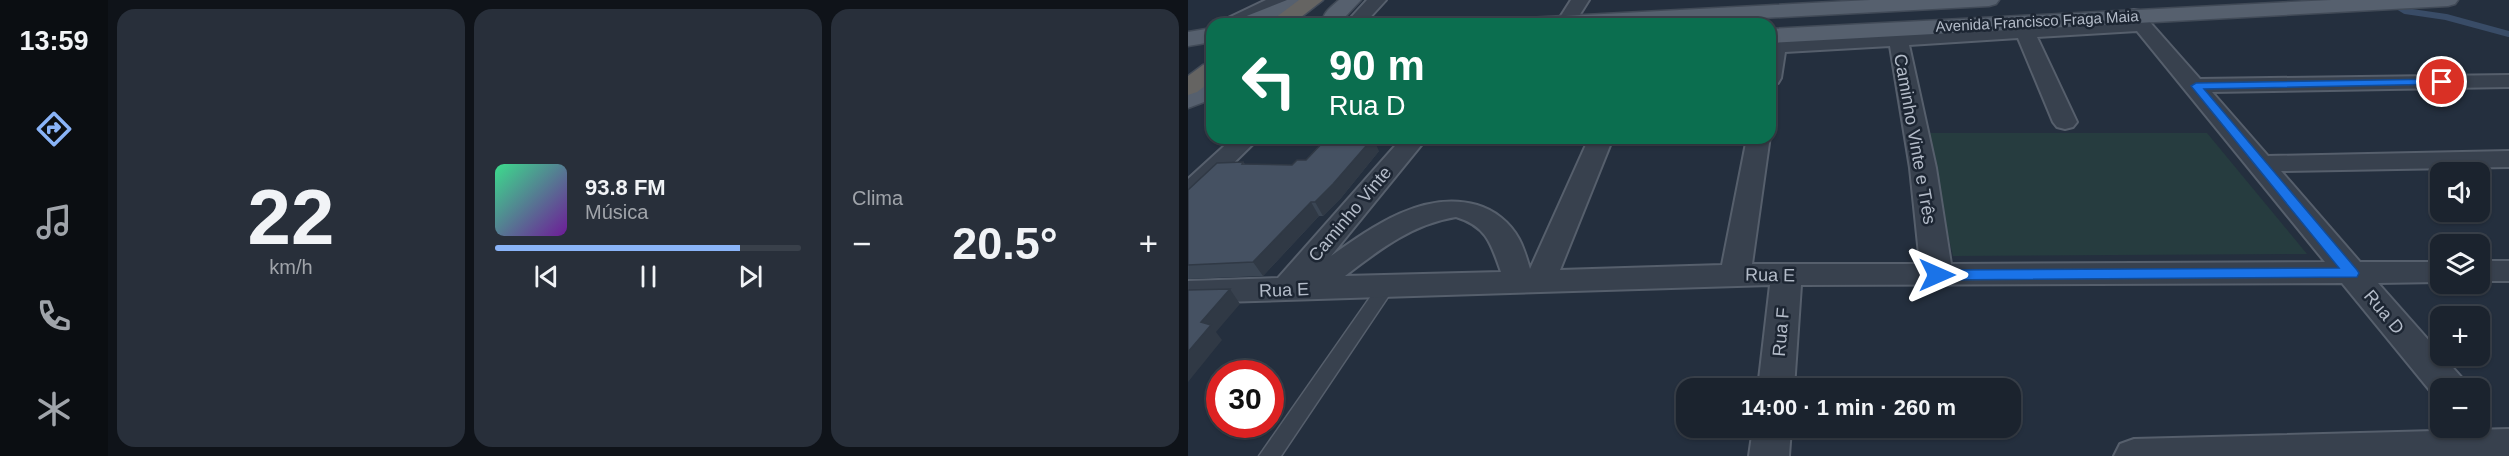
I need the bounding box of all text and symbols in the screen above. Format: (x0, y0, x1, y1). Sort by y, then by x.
street label: Avenida Francisco Fraga Maia (1935, 7, 2140, 35)
text: 13:59 (19, 26, 89, 56)
icon: left (1230, 42, 1308, 120)
text: 90 m (1329, 42, 1425, 89)
street label: Caminho Vinte e Três (1890, 52, 1940, 226)
pin (2416, 56, 2467, 107)
icon: arrive (2425, 65, 2458, 98)
text: Rua D (1329, 91, 1406, 121)
icon: directions (33, 108, 75, 150)
street label: Caminho Vinte (1304, 162, 1396, 266)
map controls (2430, 162, 2490, 438)
button: sound (2430, 162, 2490, 222)
text: 22 (248, 173, 334, 261)
text: 93.8 FM (585, 175, 666, 200)
text: Clima (852, 187, 903, 209)
icon: music (33, 201, 75, 243)
text: Música (585, 201, 648, 223)
text: 20.5° (952, 218, 1058, 269)
text: − (852, 225, 871, 262)
text: + (1139, 225, 1158, 262)
button: layers (2430, 234, 2490, 294)
position arrow (1905, 243, 1969, 307)
text: km/h (269, 256, 313, 278)
icon: previous (530, 260, 563, 293)
icon: pause (632, 260, 665, 293)
icon: next (734, 260, 767, 293)
street label: Rua E (1745, 265, 1795, 285)
street label: Rua E (1259, 279, 1309, 301)
street label: Rua D (2360, 286, 2408, 338)
icon: phone (33, 295, 75, 337)
button: + (2430, 306, 2490, 366)
street label: Rua F (1769, 307, 1793, 357)
speed limit sign: 30 (1206, 360, 1284, 438)
button: − (2430, 378, 2490, 438)
icon: climate (33, 388, 75, 430)
text: 14:00 · 1 min · 260 m (1741, 395, 1956, 420)

